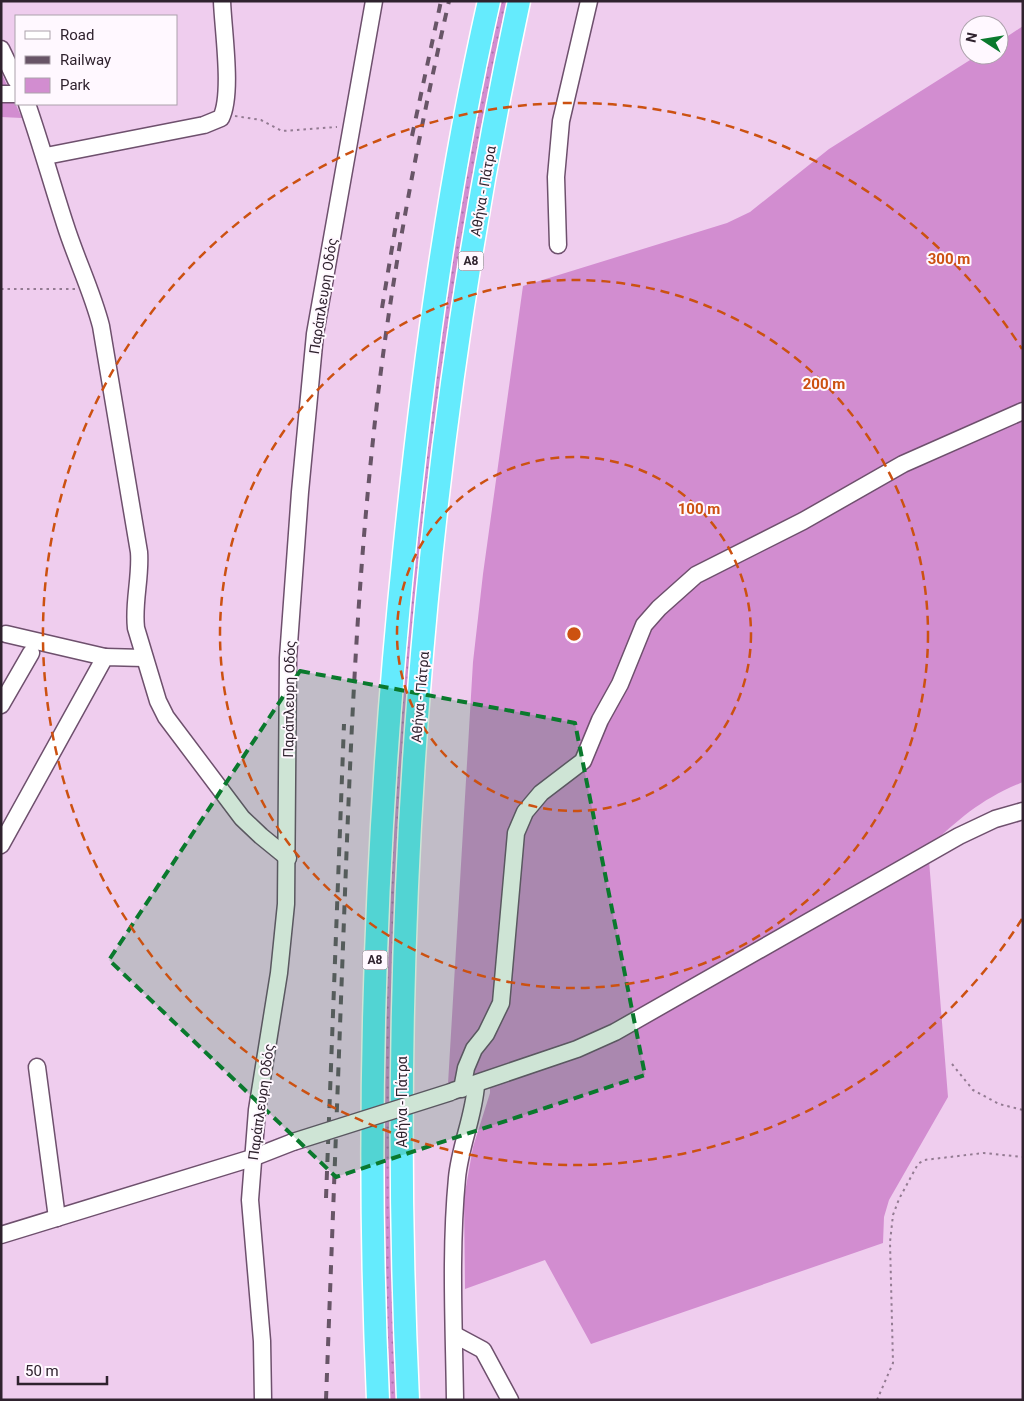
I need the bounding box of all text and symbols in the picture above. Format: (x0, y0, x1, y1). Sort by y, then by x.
legend (15, 15, 178, 105)
north arrow (959, 15, 1009, 65)
text: Road (60, 26, 94, 44)
text: N (962, 31, 980, 44)
text: Railway (60, 51, 111, 69)
text: Park (60, 76, 91, 94)
street label: Αθήνα - Πάτρα (467, 144, 499, 237)
street label: Παράπλευρη Οδός (306, 237, 340, 355)
text: 300 m (928, 250, 970, 268)
road number: Α8 (458, 252, 484, 270)
text: 200 m (803, 375, 845, 393)
text: 100 m (678, 500, 720, 518)
centre of rings (565, 625, 583, 643)
street label: Παράπλευρη Οδός (280, 640, 298, 758)
street label: Αθήνα - Πάτρα (408, 651, 432, 743)
road number: Α8 (362, 950, 388, 970)
street label: Παράπλευρη Οδός (245, 1043, 277, 1161)
street label: Αθήνα - Πάτρα (394, 1056, 410, 1148)
scale bar (18, 1354, 106, 1386)
text: 50 m (25, 1362, 59, 1380)

